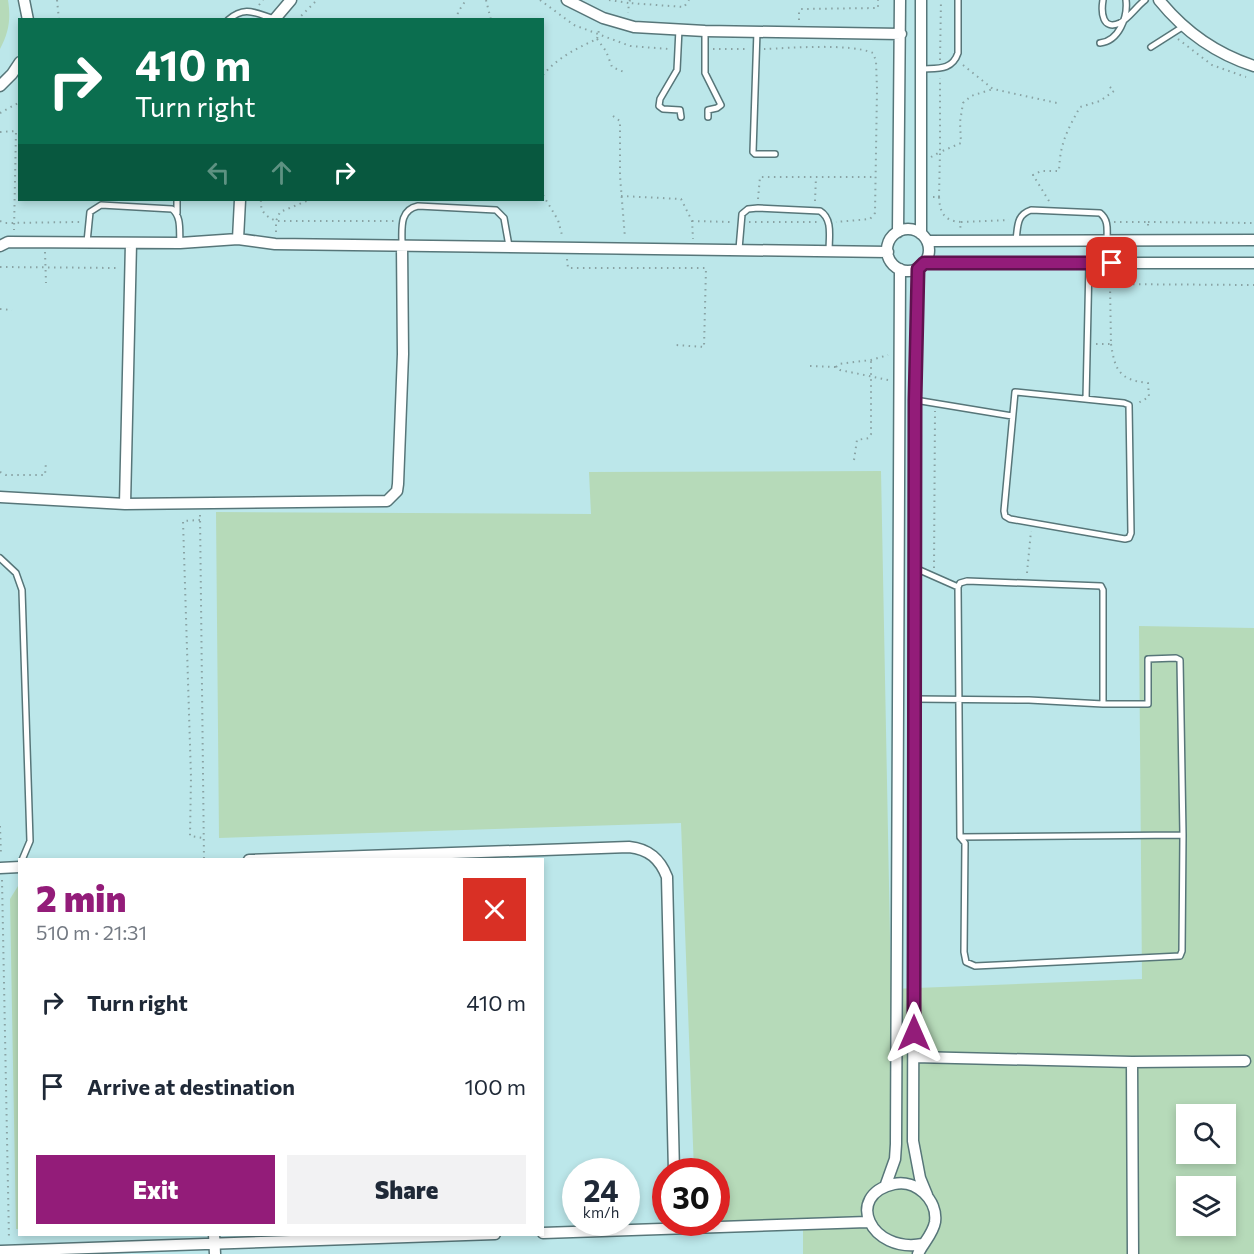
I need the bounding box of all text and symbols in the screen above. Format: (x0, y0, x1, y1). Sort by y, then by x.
text: 410 m (135, 38, 251, 90)
icon: right (36, 42, 114, 120)
text: Turn right (135, 90, 255, 123)
icon: left (202, 156, 235, 189)
icon: ahead (265, 156, 298, 189)
icon: right (328, 156, 361, 189)
pin (1086, 237, 1137, 288)
icon: arrive (1095, 246, 1128, 279)
text: 2 min (36, 875, 126, 919)
button: close (463, 878, 526, 941)
text: 510 m · 21:31 (36, 920, 147, 944)
icon: right (36, 986, 69, 1019)
text: Turn right (87, 989, 188, 1016)
text: 410 m (466, 989, 526, 1016)
position arrow (882, 1001, 946, 1065)
icon: arrive (36, 1070, 69, 1103)
text: Arrive at destination (87, 1073, 295, 1100)
text: 100 m (464, 1073, 526, 1100)
map controls (1176, 1104, 1236, 1236)
button: search (1176, 1104, 1236, 1164)
button: Exit (36, 1155, 275, 1224)
button: Share (287, 1155, 526, 1224)
speed limit sign: 30 (652, 1158, 730, 1236)
text: 24 (583, 1171, 619, 1208)
button: layers (1176, 1176, 1236, 1236)
text: km/h (583, 1203, 619, 1221)

